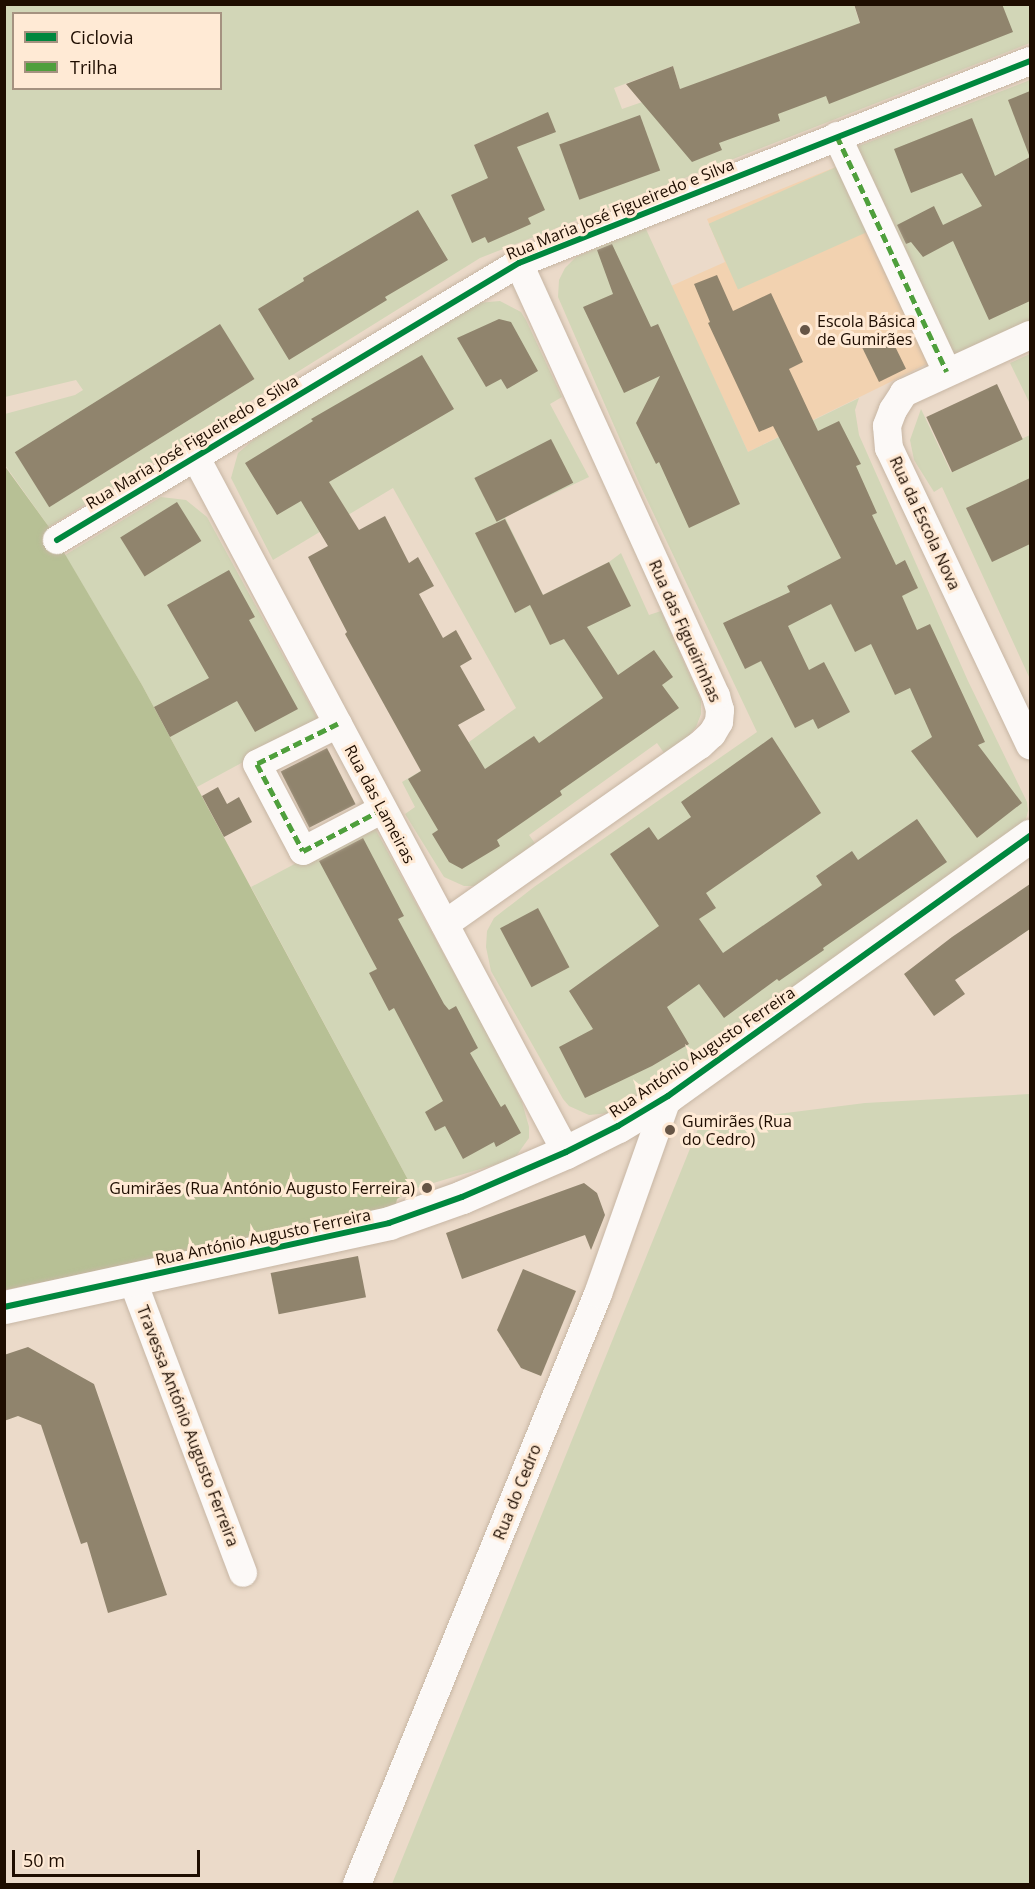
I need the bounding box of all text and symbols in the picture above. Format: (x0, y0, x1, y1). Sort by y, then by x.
legend (12, 12, 222, 90)
text: Ciclovia (70, 25, 133, 49)
text: Trilha (70, 55, 117, 79)
street label: Rua Maria José Figueiredo e Silva (503, 154, 737, 264)
place label: Escola Básica de Gumirães (817, 311, 915, 349)
marker: Escola Básica de Gumirães (798, 323, 812, 337)
street label: Rua Maria José Figueiredo e Silva (82, 371, 302, 513)
street label: Rua da Escola Nova (886, 453, 964, 593)
street label: Rua das Figueirinhas (645, 557, 725, 705)
street label: Rua das Lameiras (341, 742, 419, 866)
street label: Rua António Augusto Ferreira (605, 983, 799, 1121)
place label: Gumirães (Rua do Cedro) (682, 1111, 792, 1149)
marker: Gumirães (Rua do Cedro) (663, 1123, 677, 1137)
place label: Gumirães (Rua António Augusto Ferreira) (109, 1178, 415, 1198)
marker: Gumirães (Rua António Augusto Ferreira) (420, 1181, 434, 1195)
street label: Rua António Augusto Ferreira (153, 1205, 373, 1269)
street label: Travessa António Augusto Ferreira (133, 1303, 243, 1549)
street label: Rua do Cedro (489, 1441, 545, 1543)
scale bar (15, 1838, 202, 1876)
text: 50 m (23, 1848, 65, 1872)

